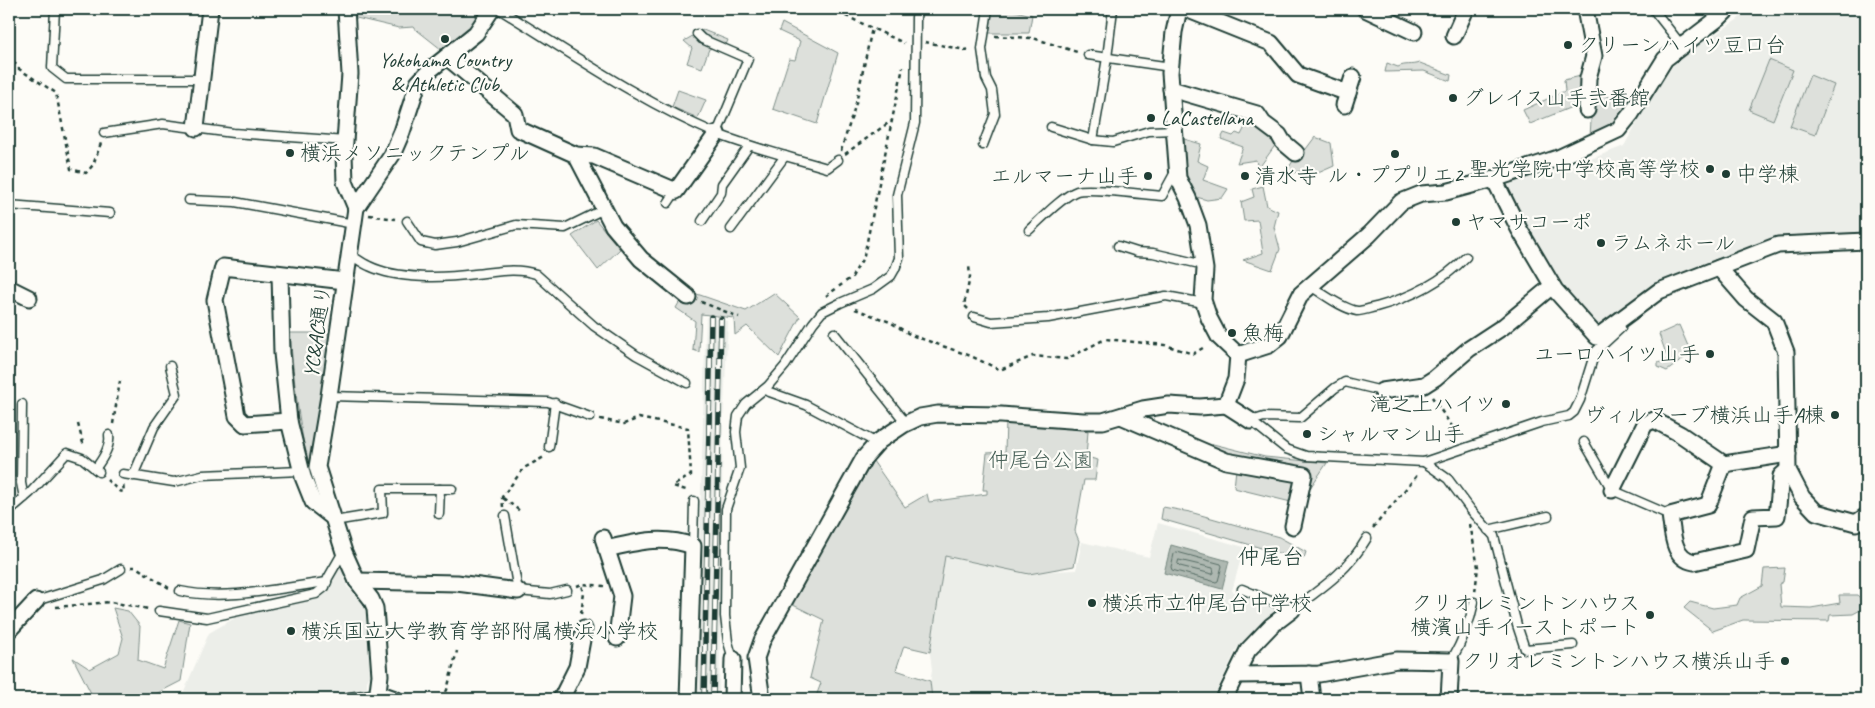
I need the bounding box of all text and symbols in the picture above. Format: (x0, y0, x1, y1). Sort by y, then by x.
place label: クリーンハイツ豆口台 (1578, 32, 1786, 58)
marker: Yokohama Country & Athletic Club (439, 33, 451, 45)
marker: クリーンハイツ豆口台 (1562, 39, 1574, 51)
place label: Yokohama Country & Athletic Club (379, 47, 513, 97)
place label: グレイス山手弐番館 (1463, 85, 1650, 111)
marker: グレイス山手弐番館 (1447, 92, 1459, 104)
place label: LaCastellana (1161, 105, 1254, 131)
marker: LaCastellana (1145, 112, 1157, 124)
place label: 横浜メソニックテンプル (300, 140, 530, 166)
marker: 横浜メソニックテンプル (284, 147, 296, 159)
marker: ル・ププリエ2 (1389, 148, 1401, 160)
place label: 聖光学院中学校高等学校 (1469, 156, 1700, 182)
place label: 中学棟 (1736, 161, 1799, 187)
place label: ル・ププリエ2 (1327, 162, 1464, 188)
place label: エルマーナ山手 (991, 163, 1138, 189)
place label: 清水寺 (1255, 163, 1318, 189)
marker: 聖光学院中学校高等学校 (1704, 163, 1716, 175)
marker: 中学棟 (1720, 168, 1732, 180)
marker: エルマーナ山手 (1142, 170, 1154, 182)
marker: 清水寺 (1239, 170, 1251, 182)
place label: ヤマサコーポ (1466, 209, 1592, 235)
marker: ヤマサコーポ (1450, 216, 1462, 228)
place label: ラムネホール (1611, 230, 1735, 256)
marker: ラムネホール (1595, 237, 1607, 249)
street label: YC&AC通り (298, 283, 336, 379)
place label: 魚梅 (1242, 320, 1284, 346)
marker: 魚梅 (1226, 327, 1238, 339)
place label: ユーロハイツ山手 (1534, 341, 1700, 367)
marker: ユーロハイツ山手 (1704, 348, 1716, 360)
place label: 滝之上ハイツ (1370, 391, 1496, 417)
marker: 滝之上ハイツ (1500, 398, 1512, 410)
place label: ヴィルヌーブ横浜山手A棟 (1584, 402, 1825, 428)
marker: ヴィルヌーブ横浜山手A棟 (1829, 409, 1841, 421)
place label: シャルマン山手 (1317, 421, 1464, 447)
marker: シャルマン山手 (1301, 428, 1313, 440)
park label: 仲尾台公園 (989, 447, 1094, 473)
district label: 仲尾台 (1238, 543, 1304, 571)
place label: 横浜市立仲尾台中学校 (1102, 590, 1312, 616)
place label: クリオレミントンハウス 横濱山手イーストポート (1410, 590, 1640, 640)
marker: 横浜市立仲尾台中学校 (1086, 597, 1098, 609)
marker: クリオレミントンハウス 横濱山手イーストポート (1644, 609, 1656, 621)
place label: 横浜国立大学教育学部附属横浜小学校 (301, 618, 658, 644)
marker: 横浜国立大学教育学部附属横浜小学校 (285, 625, 297, 637)
place label: クリオレミントンハウス横浜山手 (1462, 648, 1775, 674)
marker: クリオレミントンハウス横浜山手 (1779, 655, 1791, 667)

